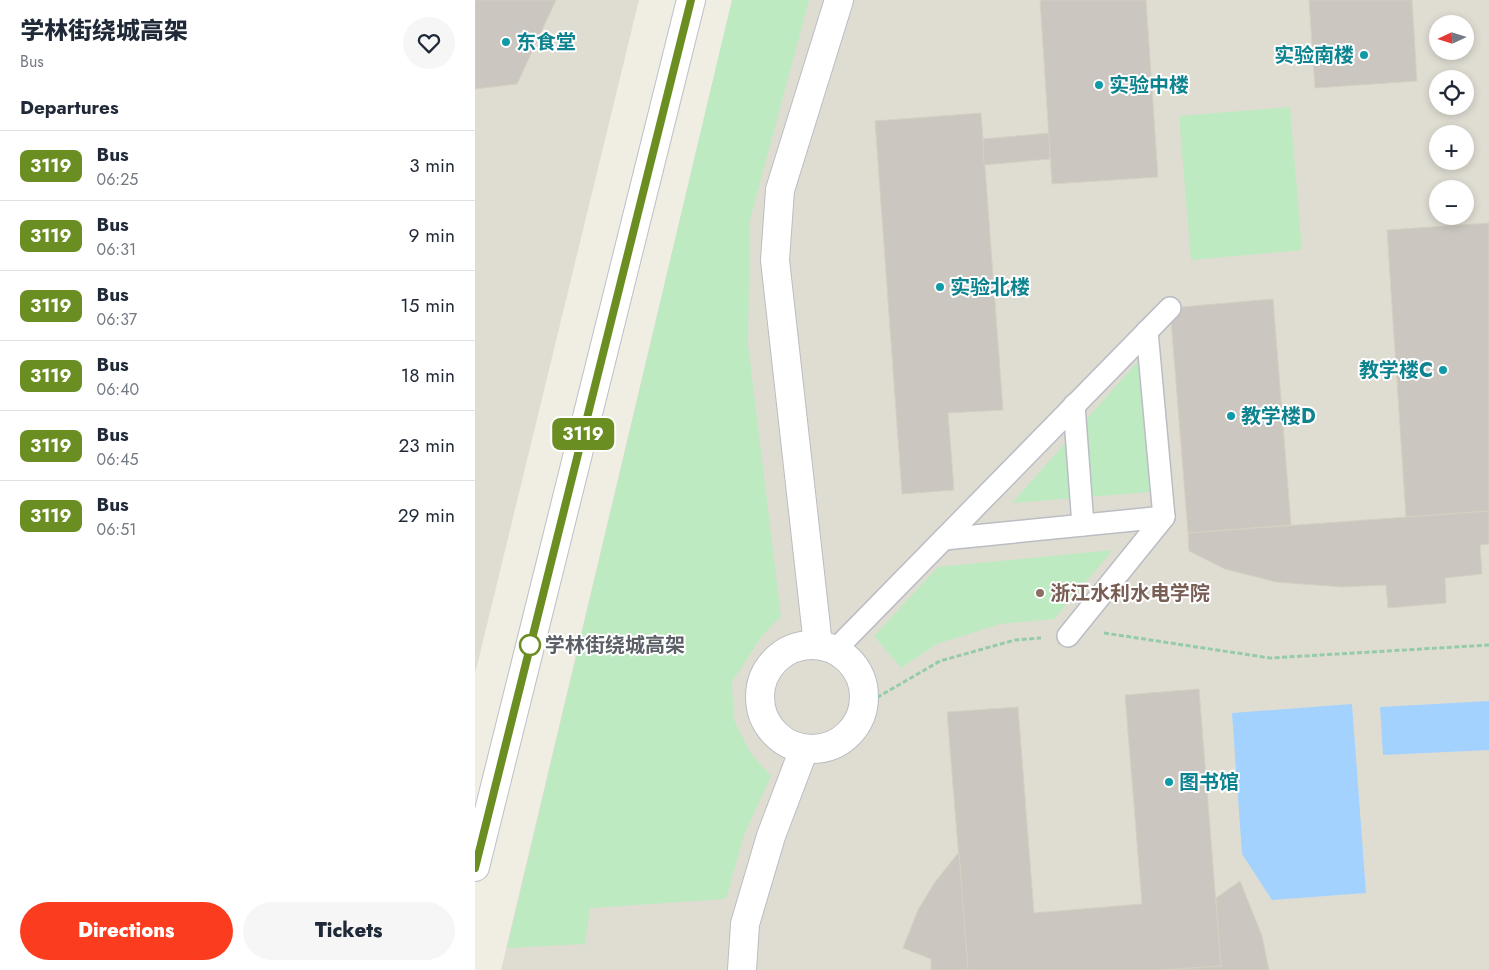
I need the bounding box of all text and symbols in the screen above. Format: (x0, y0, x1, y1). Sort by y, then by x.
text: 学林街绕城高架 (20, 13, 188, 48)
north arrow (1429, 15, 1474, 60)
map controls (1429, 15, 1474, 225)
button: heart (403, 17, 455, 69)
place label: 东食堂 (516, 28, 576, 57)
marker: 东食堂 (500, 36, 512, 48)
place label: 实验南楼 (1274, 41, 1354, 70)
marker: 实验南楼 (1358, 49, 1370, 61)
text: Bus (20, 50, 44, 73)
button: locate (1429, 70, 1474, 115)
place label: 实验中楼 (1109, 71, 1189, 100)
marker: 实验中楼 (1093, 79, 1105, 91)
text: Departures (20, 94, 119, 121)
button: + (1429, 125, 1474, 170)
text: Bus (97, 141, 129, 168)
text: 3 min (409, 152, 455, 179)
text: 3119 (30, 153, 72, 179)
text: 06:25 (97, 168, 138, 191)
button: − (1429, 180, 1474, 225)
text: Bus (97, 211, 129, 238)
text: 9 min (409, 222, 455, 249)
text: 3119 (30, 223, 72, 249)
text: 06:31 (97, 238, 136, 261)
place label: 实验北楼 (950, 273, 1030, 302)
text: Bus (97, 281, 129, 308)
marker: 实验北楼 (934, 281, 946, 293)
text: 15 min (400, 292, 455, 319)
text: 3119 (30, 293, 72, 319)
text: 06:37 (97, 308, 137, 331)
text: Bus (97, 351, 129, 378)
place label: 教学楼C (1359, 356, 1433, 385)
text: 18 min (401, 362, 455, 389)
text: 3119 (30, 363, 72, 389)
marker: 教学楼C (1437, 364, 1449, 376)
text: 06:40 (97, 378, 139, 401)
place label: 教学楼D (1241, 402, 1316, 431)
marker: 教学楼D (1225, 410, 1237, 422)
line badge: 3119 (548, 418, 618, 450)
text: Bus (97, 421, 129, 448)
text: 3119 (562, 421, 604, 447)
text: 23 min (398, 432, 455, 459)
text: 3119 (30, 433, 72, 459)
text: 06:45 (97, 448, 139, 471)
text: Bus (97, 491, 129, 518)
text: 29 min (398, 502, 455, 529)
text: 3119 (30, 503, 72, 529)
text: 06:51 (97, 518, 136, 541)
place label: 浙江水利水电学院 (1050, 579, 1210, 608)
marker: 浙江水利水电学院 (1034, 587, 1046, 599)
place label: 学林街绕城高架 (545, 631, 685, 660)
marker: 学林街绕城高架 (519, 634, 541, 656)
place label: 图书馆 (1179, 768, 1239, 797)
marker: 图书馆 (1163, 776, 1175, 788)
button: Directions (20, 902, 233, 960)
button: Tickets (243, 902, 455, 960)

